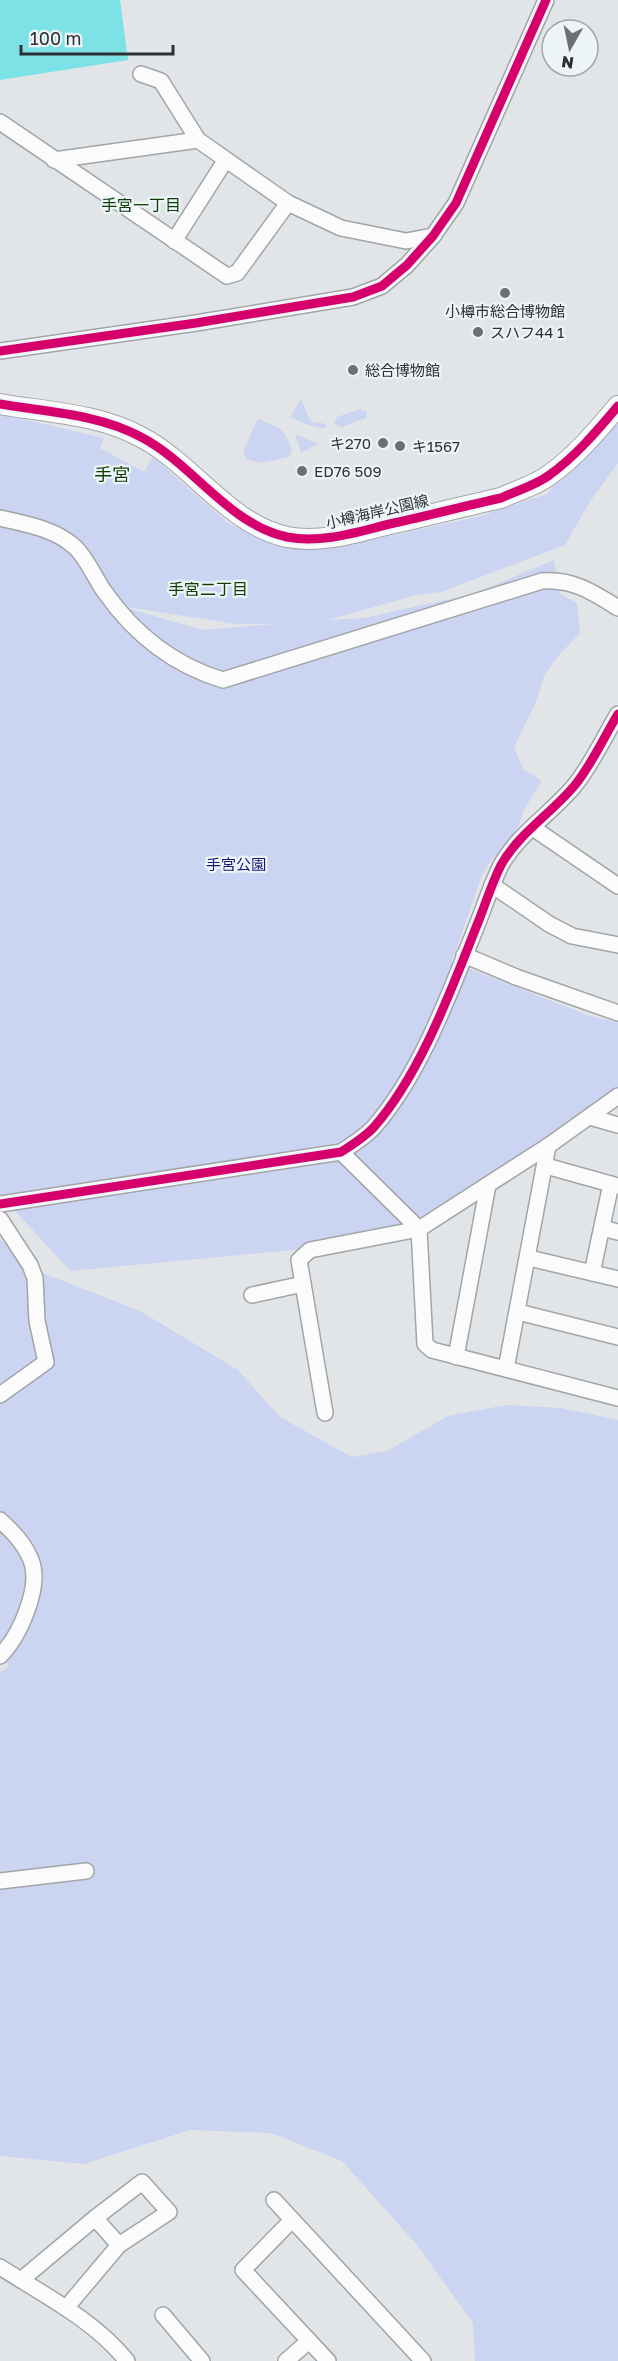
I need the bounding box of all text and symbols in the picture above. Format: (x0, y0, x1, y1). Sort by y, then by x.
scale bar (21, 18, 172, 56)
north arrow (540, 18, 600, 78)
text: 100 m (30, 27, 81, 49)
text: N (560, 52, 575, 74)
district label: 手宮一丁目 (101, 195, 181, 215)
marker: 小樽市総合博物館 (498, 286, 512, 300)
place label: 小樽市総合博物館 (445, 302, 565, 320)
place label: スハフ44 1 (490, 323, 564, 341)
marker: スハフ44 1 (471, 325, 485, 339)
place label: 総合博物館 (365, 361, 440, 379)
marker: 総合博物館 (346, 363, 360, 377)
place label: キ270 (330, 434, 371, 452)
marker: キ270 (376, 436, 390, 450)
place label: キ1567 (412, 437, 460, 455)
marker: キ1567 (393, 439, 407, 453)
place label: ED76 509 (314, 462, 382, 480)
district label: 手宮 (94, 463, 130, 485)
marker: ED76 509 (295, 464, 309, 478)
street label: 小樽海岸公園線 (324, 490, 430, 532)
district label: 手宮二丁目 (168, 579, 248, 599)
park label: 手宮公園 (206, 855, 266, 873)

